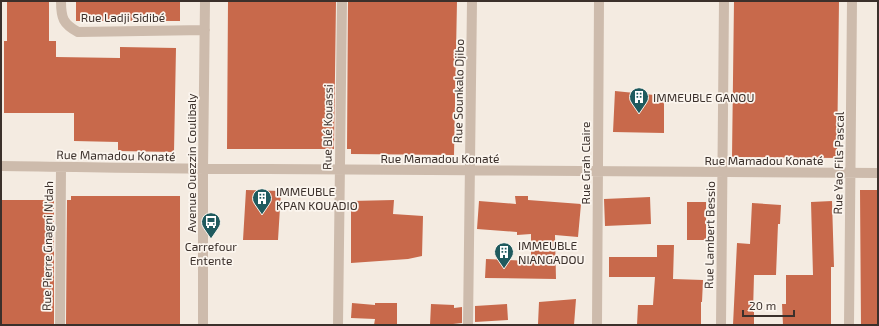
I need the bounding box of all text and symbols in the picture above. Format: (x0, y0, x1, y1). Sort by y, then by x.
street label: Rue Ladji Sidibé (81, 10, 165, 25)
street label: Rue Sounkalo Djibo (450, 39, 467, 143)
street label: Rue Blé Kouassi (319, 84, 335, 170)
building icon: IMMEUBLE GANOU (628, 86, 650, 114)
place label: IMMEUBLE GANOU (653, 90, 754, 104)
street label: Avenue Ouezzin Coulibaly (184, 93, 198, 233)
street label: Rue Yao Fils Pascal (830, 111, 846, 215)
street label: Rue Grah Claire (578, 121, 592, 205)
street label: Rue Mamadou Konaté (56, 147, 176, 163)
street label: Rue Mamadou Konaté (380, 151, 500, 165)
street label: Rue Mamadou Konaté (704, 153, 824, 167)
street label: Rue Pierre Gnagni N'dah (39, 181, 55, 311)
street label: Rue Lambert Bessio (701, 181, 717, 289)
place label: IMMEUBLE KPAN KOUADIO (276, 184, 358, 212)
building icon: IMMEUBLE KPAN KOUADIO (251, 187, 273, 215)
bus stop icon: Carrefour Entente (200, 211, 222, 239)
place label: IMMEUBLE NIANGADOU (518, 238, 585, 266)
place label: Carrefour Entente (185, 239, 237, 267)
building icon: IMMEUBLE NIANGADOU (493, 241, 515, 269)
scale bar (743, 292, 794, 318)
text: 20 m (749, 298, 776, 312)

